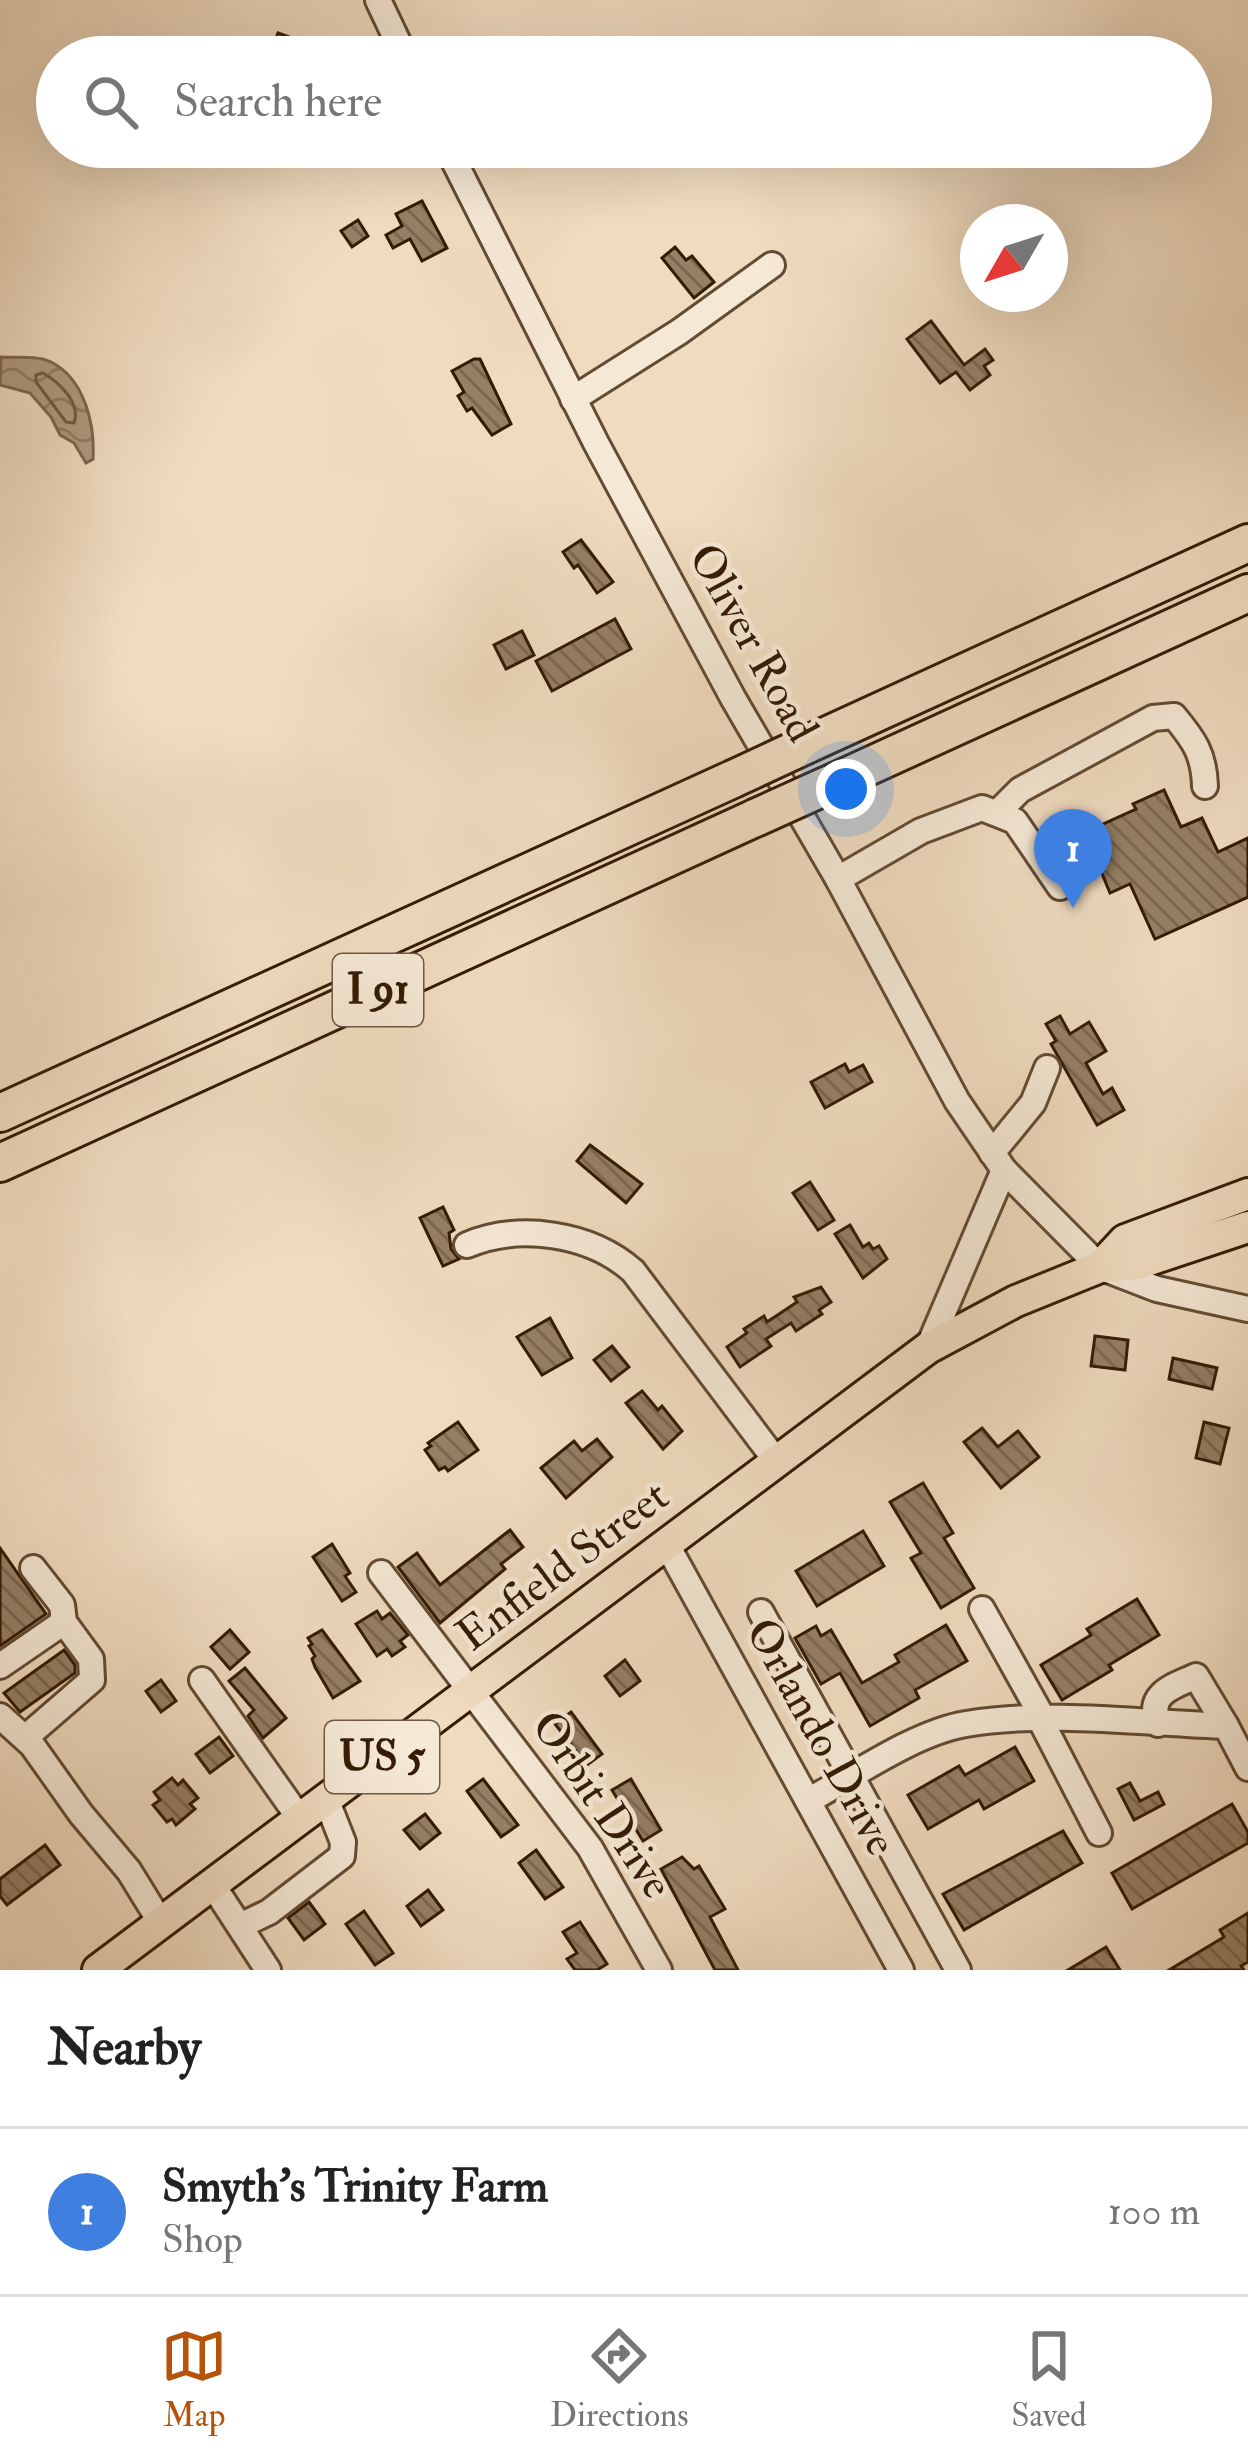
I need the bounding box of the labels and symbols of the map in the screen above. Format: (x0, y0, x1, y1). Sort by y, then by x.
north arrow (960, 204, 1068, 312)
street label: Oliver Road (676, 534, 830, 752)
your location (816, 759, 876, 819)
pin: 1 (1034, 809, 1112, 908)
road number: I 91 (333, 954, 423, 1026)
street label: Enfield Street (446, 1468, 680, 1664)
street label: Orlando Drive (733, 1609, 909, 1865)
street label: Orbit Drive (519, 1701, 685, 1909)
road number: US 5 (325, 1721, 439, 1793)

